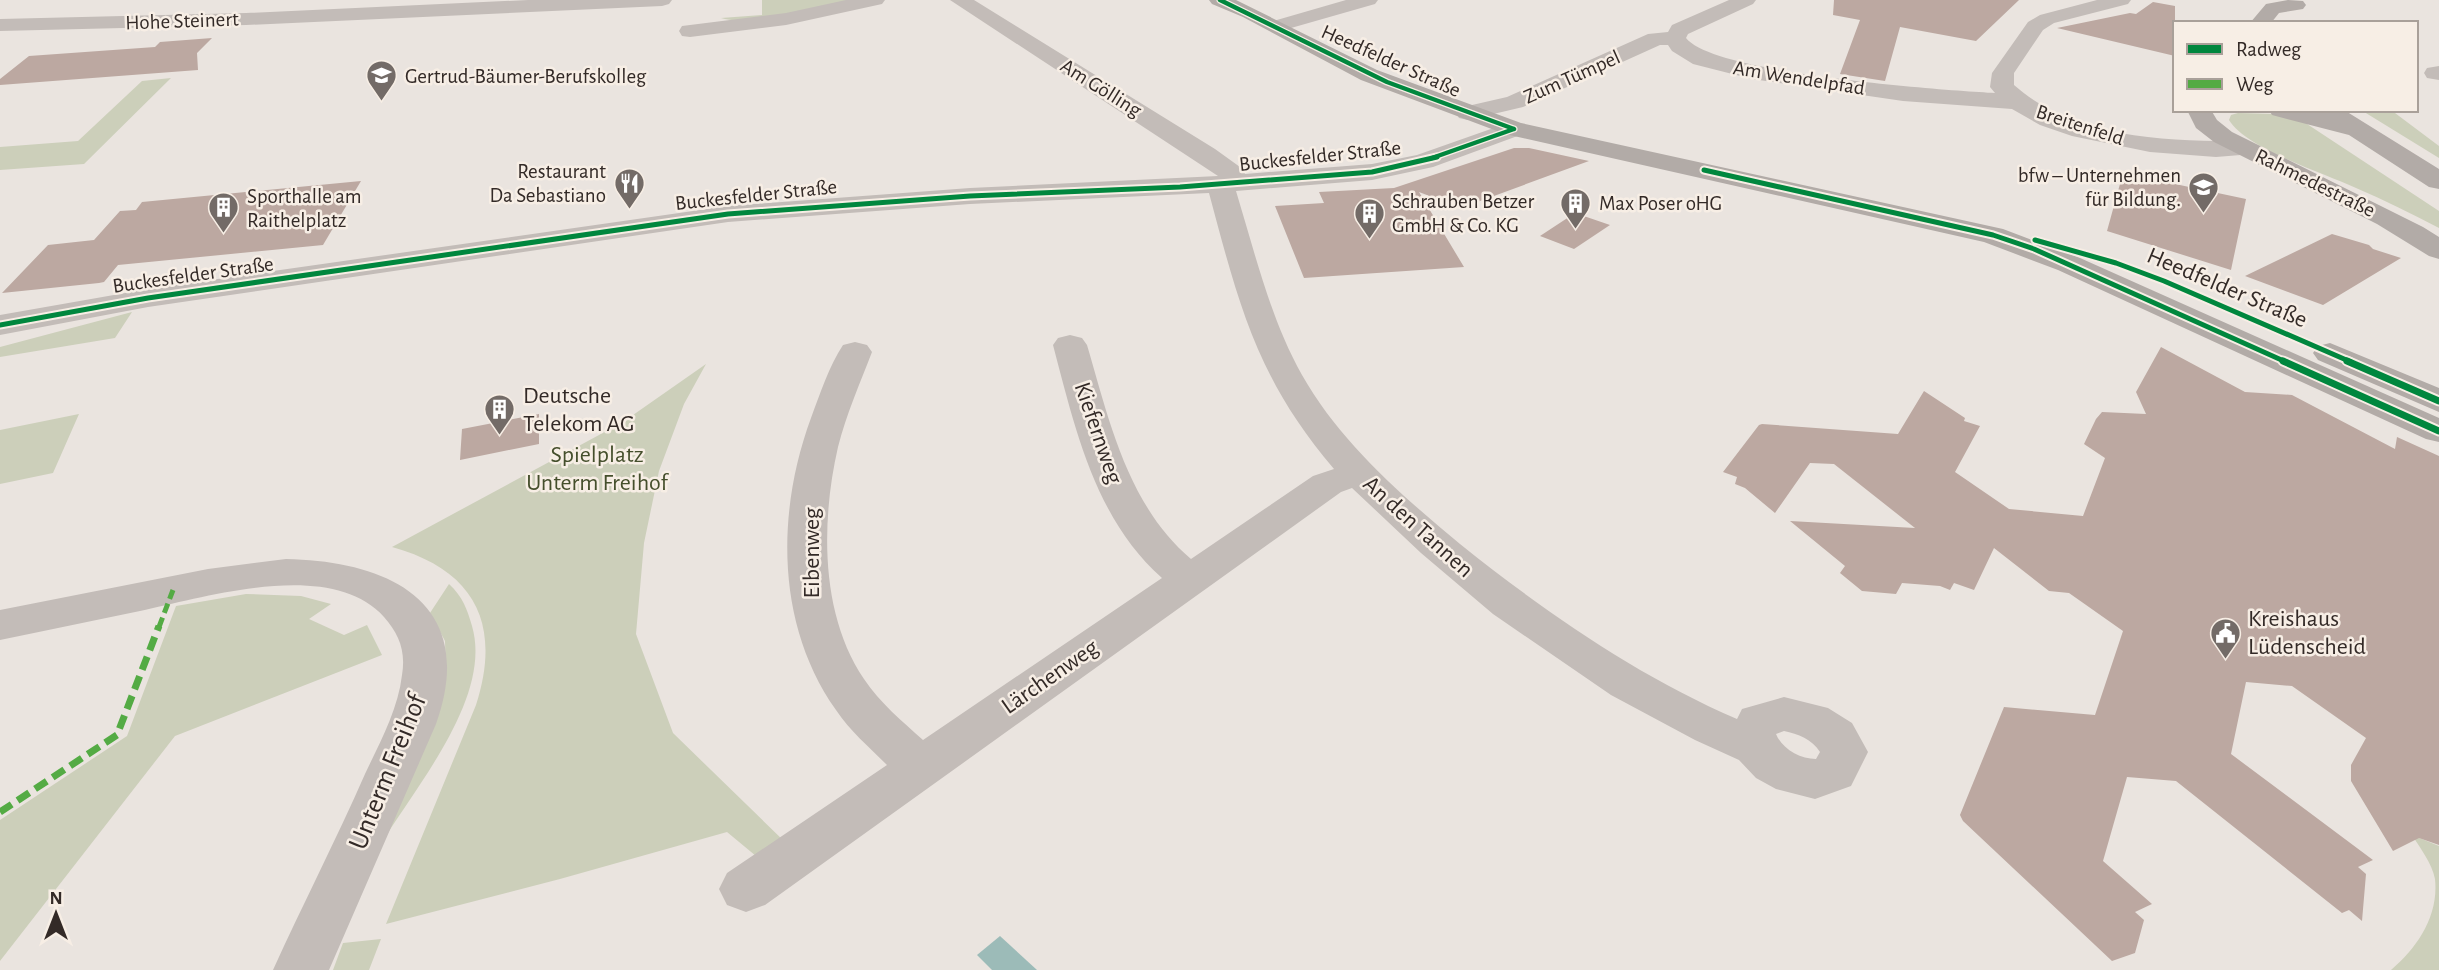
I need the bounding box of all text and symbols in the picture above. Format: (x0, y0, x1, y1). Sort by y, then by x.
street label: Hohe Steinert (125, 9, 239, 33)
street label: Heedfelder Straße (1318, 21, 1464, 101)
legend (2173, 21, 2418, 112)
text: Radweg (2236, 39, 2302, 60)
street label: Zum Tümpel (1521, 46, 1623, 108)
street label: Am Gölling (1057, 55, 1146, 121)
street label: Am Wendelpfad (1732, 57, 1867, 99)
school or university icon: Gertrud-Bäumer-Berufskolleg (365, 59, 399, 103)
place label: Gertrud-Bäumer-Berufskolleg (405, 66, 647, 87)
text: Weg (2236, 74, 2274, 95)
street label: Breitenfeld (2033, 101, 2127, 149)
street label: Buckesfelder Straße (1238, 137, 1402, 175)
street label: Rahmedestraße (2252, 145, 2378, 221)
place label: Restaurant Da Sebastiano (489, 161, 606, 206)
place label: bfw – Unternehmen für Bildung. (2018, 165, 2181, 210)
restaurant icon: Restaurant Da Sebastiano (612, 166, 646, 210)
school or university icon: bfw – Unternehmen für Bildung. (2187, 170, 2221, 214)
street label: Buckesfelder Straße (674, 176, 838, 214)
place label: Sporthalle am Raithelplatz (247, 186, 362, 231)
building icon: Max Poser oHG (1559, 186, 1593, 230)
building icon: Sporthalle am Raithelplatz (207, 191, 241, 235)
place label: Schrauben Betzer GmbH & Co. KG (1392, 191, 1535, 236)
place label: Max Poser oHG (1599, 193, 1722, 214)
building icon: Schrauben Betzer GmbH & Co. KG (1352, 196, 1386, 240)
street label: Heedfelder Straße (2143, 243, 2311, 333)
street label: Buckesfelder Straße (111, 253, 275, 297)
street label: Kiefernweg (1069, 379, 1127, 487)
place label: Deutsche Telekom AG (523, 384, 634, 436)
building icon: Deutsche Telekom AG (483, 393, 517, 437)
park label: Spielplatz Unterm Freihof (526, 443, 669, 495)
street label: An den Tannen (1358, 472, 1478, 582)
street label: Eibenweg (800, 507, 824, 599)
place label: Kreishaus Lüdenscheid (2248, 607, 2366, 659)
public building icon: Kreishaus Lüdenscheid (2208, 616, 2242, 660)
street label: Lärchenweg (997, 635, 1103, 719)
street label: Unterm Freihof (344, 689, 432, 854)
north arrow (21, 879, 91, 949)
text: N (49, 889, 63, 908)

